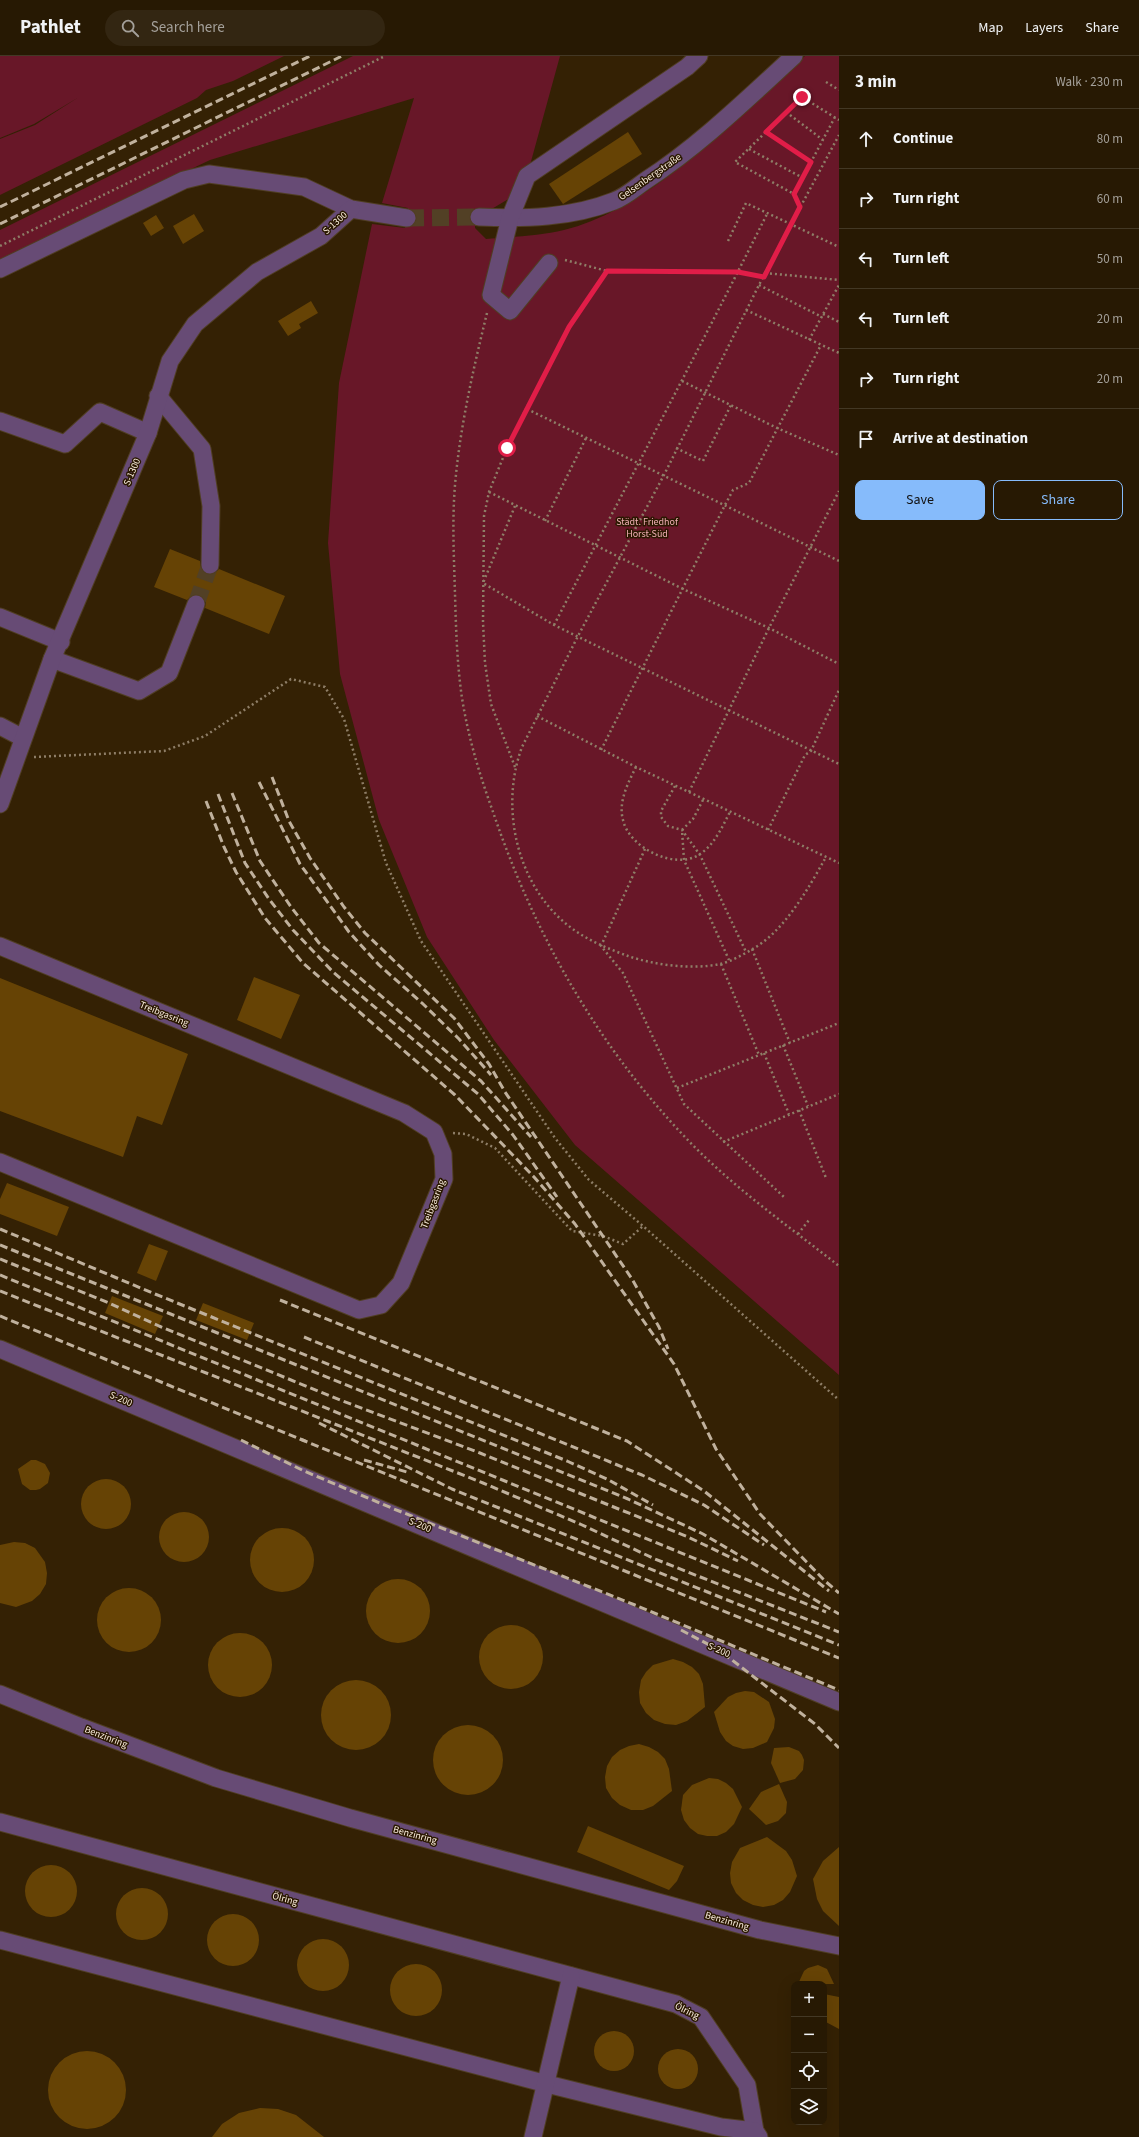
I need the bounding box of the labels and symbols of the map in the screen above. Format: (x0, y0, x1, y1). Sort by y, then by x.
route end (793, 88, 811, 106)
street label: Gelsenbergstraße (616, 150, 684, 204)
street label: S-1300 (320, 208, 350, 238)
route start (498, 439, 516, 457)
street label: S-1300 (120, 456, 144, 488)
park label: Städt. Friedhof Horst-Süd (616, 515, 679, 541)
street label: Treibgasring (137, 998, 191, 1030)
street label: Treibgasring (417, 1177, 449, 1231)
street label: S-200 (107, 1388, 135, 1410)
street label: S-200 (406, 1514, 434, 1536)
street label: S-200 (705, 1639, 733, 1661)
street label: Benzinring (83, 1722, 129, 1752)
street label: Benzinring (391, 1822, 439, 1848)
street label: Ölring (271, 1889, 299, 1909)
street label: Benzinring (703, 1908, 751, 1934)
street label: Ölring (672, 1999, 702, 2023)

